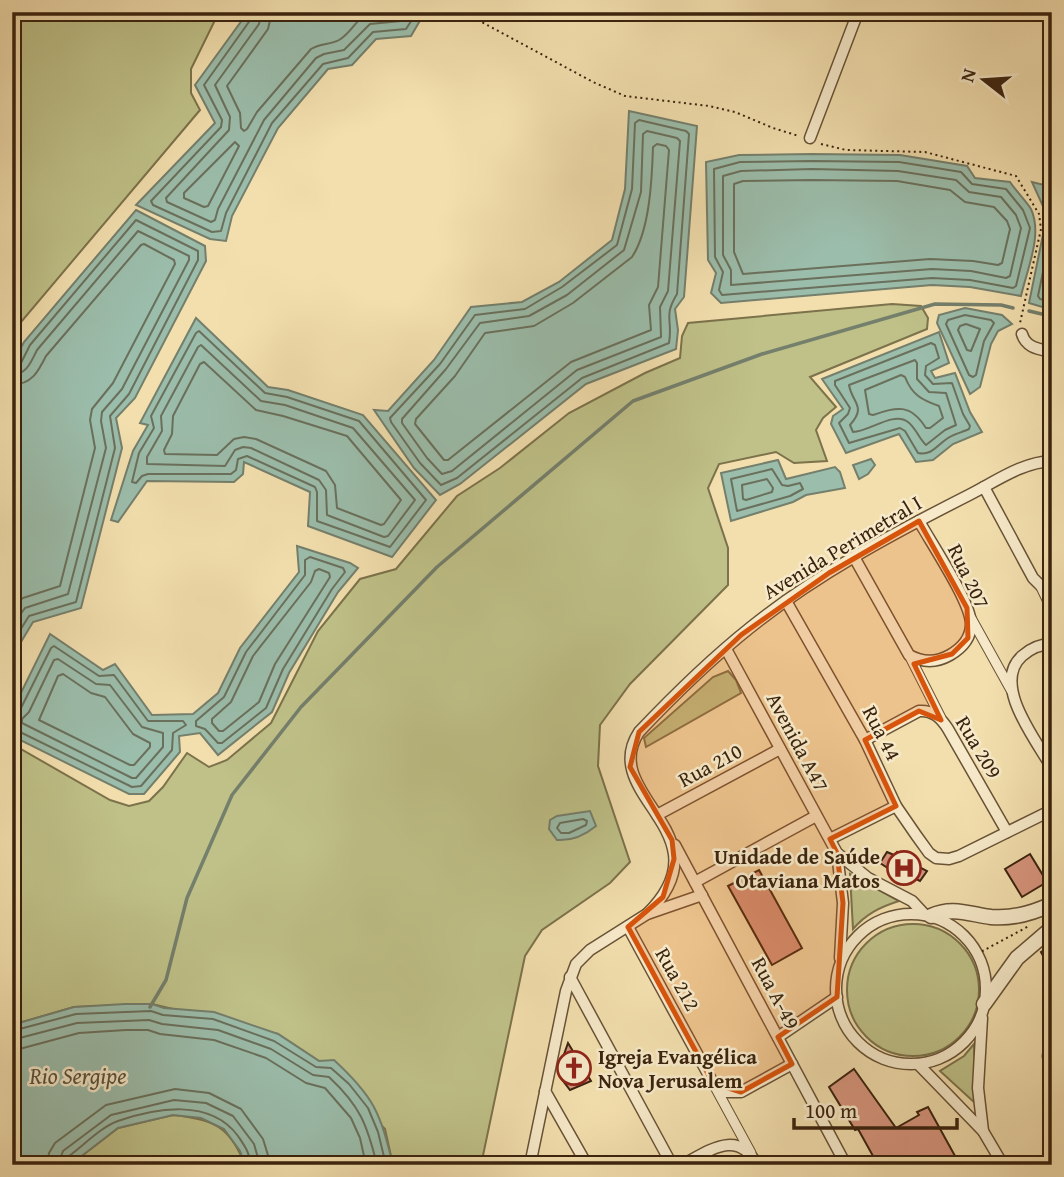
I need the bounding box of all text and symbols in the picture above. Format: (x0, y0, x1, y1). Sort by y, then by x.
north arrow (948, 46, 1018, 116)
text: N (952, 65, 983, 85)
street label: Avenida Perimetral I (757, 487, 927, 607)
street label: Rua 207 (940, 538, 998, 614)
street label: Avenida A47 (759, 687, 837, 797)
street label: Rua 44 (855, 700, 909, 766)
street label: Rua 209 (948, 710, 1010, 784)
street label: Rua 210 (673, 735, 747, 795)
place label: Unidade de Saúde Otaviana Matos (714, 841, 880, 896)
hospital icon: Unidade de Saúde Otaviana Matos (885, 849, 923, 887)
street label: Rua 212 (648, 942, 708, 1016)
street label: Rua A-49 (744, 951, 808, 1035)
place label: Igreja Evangélica Nova Jerusalem (598, 1041, 757, 1096)
church icon: Igreja Evangélica Nova Jerusalem (555, 1049, 593, 1087)
water label: Rio Sergipe (28, 1059, 127, 1092)
scale bar (794, 1086, 957, 1130)
text: 100 m (805, 1095, 857, 1126)

